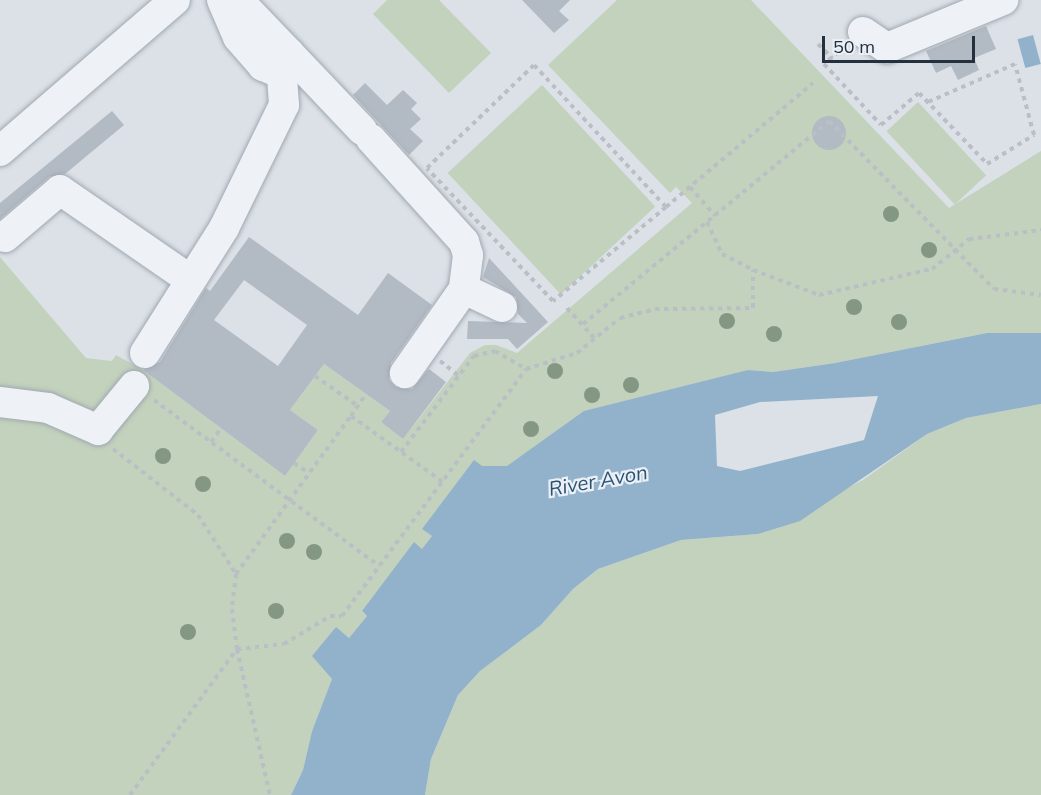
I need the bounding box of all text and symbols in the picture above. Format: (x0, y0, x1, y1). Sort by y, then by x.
scale bar (825, 24, 978, 62)
text: 50 m (833, 35, 875, 58)
water label: River Avon (547, 459, 649, 501)

